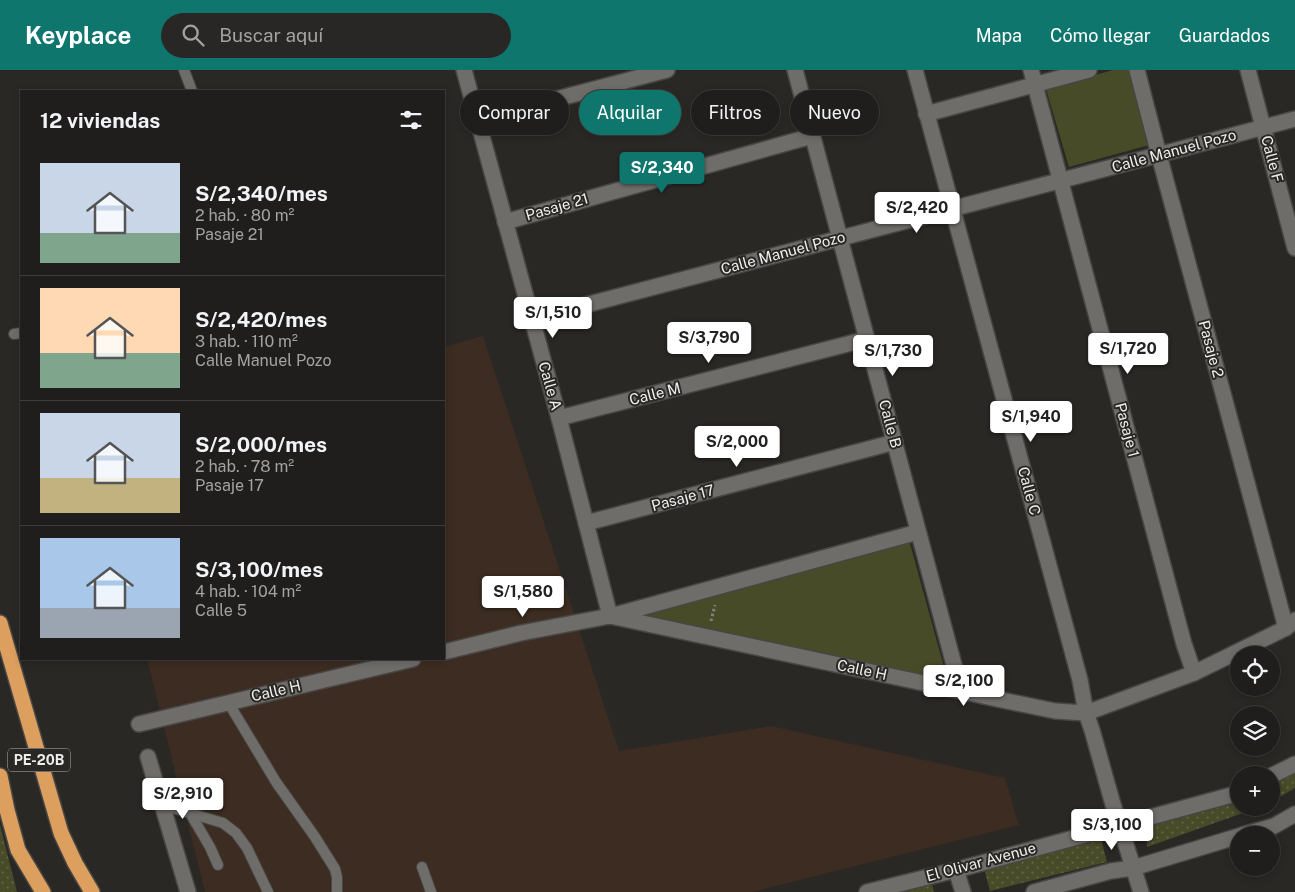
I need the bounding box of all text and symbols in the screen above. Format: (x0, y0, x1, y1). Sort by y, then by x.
search box (161, 13, 511, 58)
text: Keyplace (25, 21, 131, 49)
icon: search (179, 21, 207, 49)
text: Buscar aquí (219, 24, 323, 46)
text: Mapa (976, 25, 1022, 46)
text: Cómo llegar (1050, 25, 1151, 46)
text: Guardados (1179, 25, 1270, 46)
chip: Comprar (460, 90, 569, 135)
chip: Alquilar (579, 90, 681, 135)
chip: Filtros (691, 90, 780, 135)
chip: Nuevo (790, 90, 879, 135)
icon: filters (397, 106, 425, 134)
text: 12 viviendas (40, 108, 160, 133)
street label: Calle Manuel Pozo (1110, 126, 1238, 175)
street label: Calle F (1258, 134, 1287, 184)
pin: S/2,340 (616, 152, 708, 194)
text: S/2,340 (630, 158, 694, 177)
text: S/2,340/mes (195, 181, 328, 206)
icon: home (80, 183, 140, 243)
street label: Pasaje 21 (523, 189, 590, 224)
pin: S/2,420 (871, 191, 963, 234)
text: S/2,420 (886, 198, 948, 217)
text: 2 hab. · 80 m² (195, 206, 295, 225)
text: Pasaje 21 (195, 225, 264, 244)
street label: Calle Manuel Pozo (719, 228, 847, 277)
pin: S/1,510 (507, 296, 599, 339)
text: S/1,510 (525, 303, 581, 322)
text: S/2,420/mes (195, 307, 327, 332)
icon: home (80, 308, 140, 368)
street label: Pasaje 2 (1196, 318, 1227, 379)
pin: S/3,790 (663, 322, 755, 364)
text: S/3,790 (678, 328, 740, 347)
text: 3 hab. · 110 m² (195, 332, 298, 351)
pin: S/1,720 (1082, 332, 1174, 375)
pin: S/1,730 (847, 334, 939, 377)
text: S/1,720 (1099, 339, 1157, 358)
text: S/1,730 (864, 341, 922, 360)
text: Calle Manuel Pozo (195, 351, 332, 370)
street label: Calle A (535, 360, 566, 412)
street label: Calle M (627, 379, 682, 408)
street label: Calle B (876, 398, 905, 450)
pin: S/1,940 (985, 400, 1077, 443)
street label: Pasaje 1 (1112, 401, 1143, 459)
text: S/1,940 (1001, 407, 1061, 426)
pin: S/2,000 (691, 426, 783, 468)
text: S/2,000/mes (195, 432, 327, 457)
text: S/2,000 (706, 432, 768, 451)
icon: home (80, 433, 140, 493)
text: 2 hab. · 78 m² (195, 457, 294, 476)
street label: Calle C (1015, 465, 1044, 517)
text: Pasaje 17 (195, 476, 264, 495)
street label: Pasaje 17 (649, 481, 716, 514)
text: S/3,100/mes (195, 557, 323, 582)
icon: home (80, 558, 140, 618)
pin: S/1,580 (477, 576, 569, 618)
text: 4 hab. · 104 m² (195, 582, 301, 601)
text: S/1,580 (493, 582, 553, 601)
text: Calle 5 (195, 601, 247, 620)
map controls (1230, 646, 1280, 876)
button: locate (1230, 646, 1280, 696)
street label: Calle H (836, 656, 889, 683)
pin: S/2,100 (918, 664, 1010, 707)
text: S/2,100 (934, 671, 994, 690)
street label: Calle H (249, 677, 302, 704)
button: layers (1230, 706, 1280, 756)
road number: PE-20B (8, 748, 70, 772)
button: + (1230, 766, 1280, 816)
pin: S/2,910 (137, 778, 229, 820)
text: S/2,910 (153, 784, 213, 803)
pin: S/3,100 (1066, 808, 1158, 851)
text: S/3,100 (1082, 815, 1142, 834)
button: − (1230, 826, 1280, 876)
street label: El Olivar Avenue (924, 839, 1038, 884)

